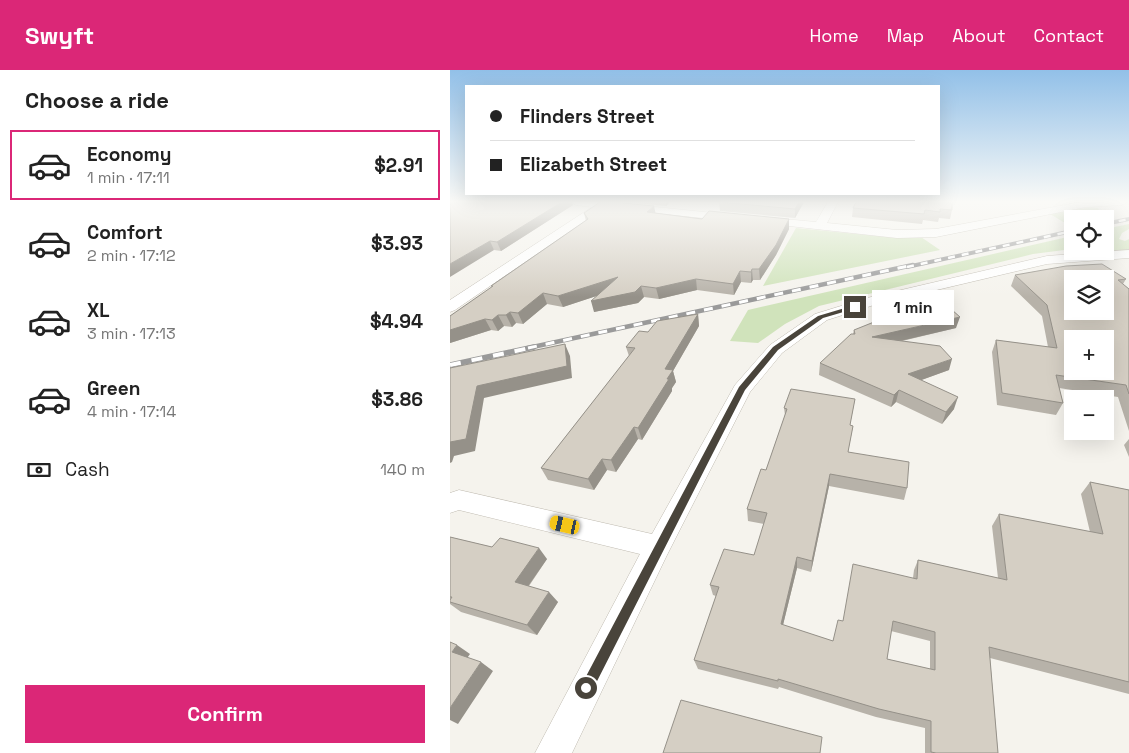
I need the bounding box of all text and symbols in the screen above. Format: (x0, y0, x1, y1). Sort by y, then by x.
text: Swyft (25, 20, 94, 51)
text: Home (810, 24, 859, 47)
text: Map (887, 24, 924, 47)
text: About (952, 24, 1006, 47)
text: Contact (1034, 24, 1104, 47)
text: Choose a ride (25, 86, 169, 114)
text: Flinders Street (520, 104, 655, 129)
text: Economy (87, 142, 171, 167)
icon: car (27, 143, 72, 188)
text: Elizabeth Street (520, 152, 667, 177)
text: $2.91 (374, 153, 423, 178)
text: 1 min · 17:11 (87, 167, 170, 188)
map controls (1064, 210, 1114, 440)
button: locate (1064, 210, 1114, 260)
text: Comfort (87, 220, 163, 245)
icon: car (27, 221, 72, 266)
text: $3.93 (371, 231, 423, 256)
text: 2 min · 17:12 (87, 245, 176, 266)
button: layers (1064, 270, 1114, 320)
callout: 1 min (872, 290, 955, 324)
route end (844, 296, 866, 318)
text: 1 min (893, 297, 933, 318)
text: XL (87, 298, 110, 323)
icon: car (27, 299, 72, 344)
text: $4.94 (370, 309, 423, 334)
text: 3 min · 17:13 (87, 323, 176, 344)
button: + (1064, 330, 1114, 380)
text: Green (87, 376, 140, 401)
icon: car (27, 377, 72, 422)
text: $3.86 (371, 387, 423, 412)
button: − (1064, 390, 1114, 440)
text: 4 min · 17:14 (87, 401, 176, 422)
icon: cash (25, 456, 53, 484)
text: Cash (65, 457, 110, 482)
text: 140 m (380, 459, 425, 480)
car (548, 514, 581, 536)
route start (575, 677, 597, 699)
button: Confirm (25, 685, 425, 743)

